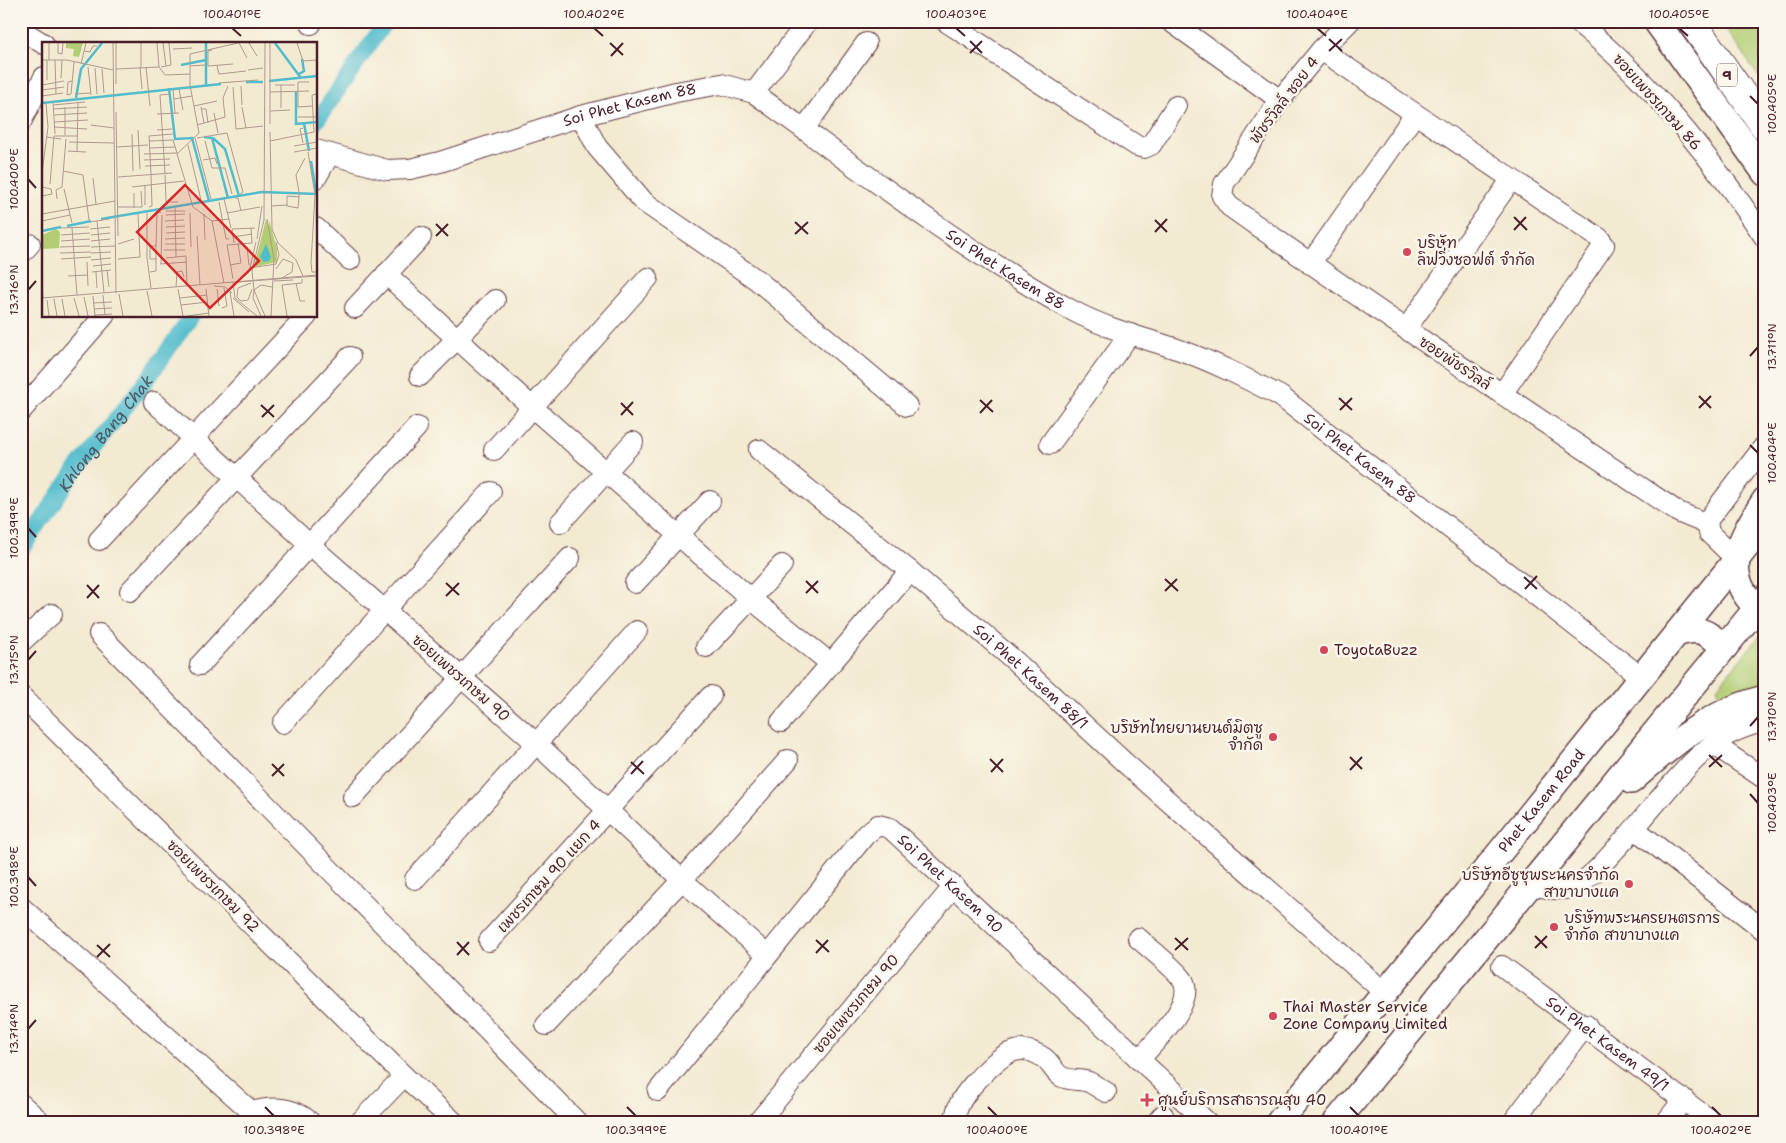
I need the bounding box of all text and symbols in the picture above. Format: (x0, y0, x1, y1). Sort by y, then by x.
text: 100.401°E (203, 6, 261, 22)
text: 100.402°E (564, 6, 624, 22)
text: 100.403°E (925, 6, 987, 22)
text: 100.404°E (1286, 6, 1348, 22)
text: 100.405°E (1649, 6, 1709, 22)
inset map (42, 42, 318, 318)
street label: ซอยเพชรเกษม 86 (1608, 49, 1706, 155)
street label: พัชรวิลล์ ซอย 4 (1245, 52, 1323, 148)
road number: 9 (1717, 64, 1737, 86)
text: 100.405°E (1764, 74, 1780, 134)
street label: Soi Phet Kasem 88 (560, 79, 698, 131)
text: 100.400°E (6, 148, 22, 210)
street label: Soi Phet Kasem 88 (942, 224, 1068, 314)
place label: บริษัท ลิฟวิ่งซอฟต์ จำกัด (1417, 233, 1535, 270)
marker: บริษัท ลิฟวิ่งซอฟต์ จำกัด (1401, 246, 1413, 258)
text: 13.716°N (6, 265, 22, 315)
text: 13.711°N (1764, 323, 1780, 371)
street label: ซอยพัชรวิลล์ (1415, 331, 1495, 395)
water label: Khlong Bang Chak (53, 370, 157, 496)
street label: Soi Phet Kasem 88 (1300, 408, 1420, 508)
text: 100.404°E (1764, 422, 1780, 484)
text: 100.399°E (6, 497, 22, 559)
street label: Soi Phet Kasem 88/1 (969, 620, 1092, 734)
street label: ซอยเพชรเกษม 90 (408, 630, 514, 726)
text: 13.715°N (6, 635, 22, 685)
place label: ToyotaBuzz (1334, 640, 1418, 660)
marker: ToyotaBuzz (1318, 644, 1330, 656)
text: 13.710°N (1764, 692, 1780, 742)
place label: บริษัทไทยยานยนต์มิตซู จำกัด (1110, 718, 1264, 755)
marker: บริษัทไทยยานยนต์มิตซู จำกัด (1267, 731, 1279, 743)
street label: Phet Kasem Road (1494, 744, 1590, 857)
text: 100.403°E (1764, 772, 1780, 834)
street label: เพชรเกษม 90 แยก 4 (493, 815, 605, 937)
street label: Soi Phet Kasem 90 (893, 830, 1007, 938)
street label: ซอยเพชรเกษม 92 (162, 835, 264, 937)
text: 100.398°E (6, 846, 22, 908)
place label: บริษัทอีซูซุพระนครจำกัด สาขาบางแค (1461, 865, 1619, 902)
marker: บริษัทอีซูซุพระนครจำกัด สาขาบางแค (1623, 878, 1635, 890)
place label: บริษัทพระนครยนตรการ จำกัด สาขาบางแค (1564, 908, 1720, 945)
marker: บริษัทพระนครยนตรการ จำกัด สาขาบางแค (1548, 921, 1560, 933)
street label: ซอยเพชรเกษม 90 (809, 950, 903, 1058)
street label: Soi Phet Kasem 49/1 (1542, 992, 1673, 1096)
place label: Thai Master Service Zone Company Limited (1283, 997, 1448, 1034)
text: 13.714°N (6, 1004, 22, 1054)
marker: Thai Master Service Zone Company Limited (1267, 1010, 1279, 1022)
place label: ศูนย์บริการสาธารณสุข 40 (1158, 1090, 1326, 1111)
marker: ศูนย์บริการสาธารณสุข 40 (1140, 1093, 1154, 1107)
text: 100.398°E (243, 1122, 305, 1138)
text: 100.399°E (605, 1122, 667, 1138)
text: 100.400°E (966, 1122, 1028, 1138)
text: 100.401°E (1330, 1122, 1388, 1138)
text: 100.402°E (1691, 1122, 1751, 1138)

